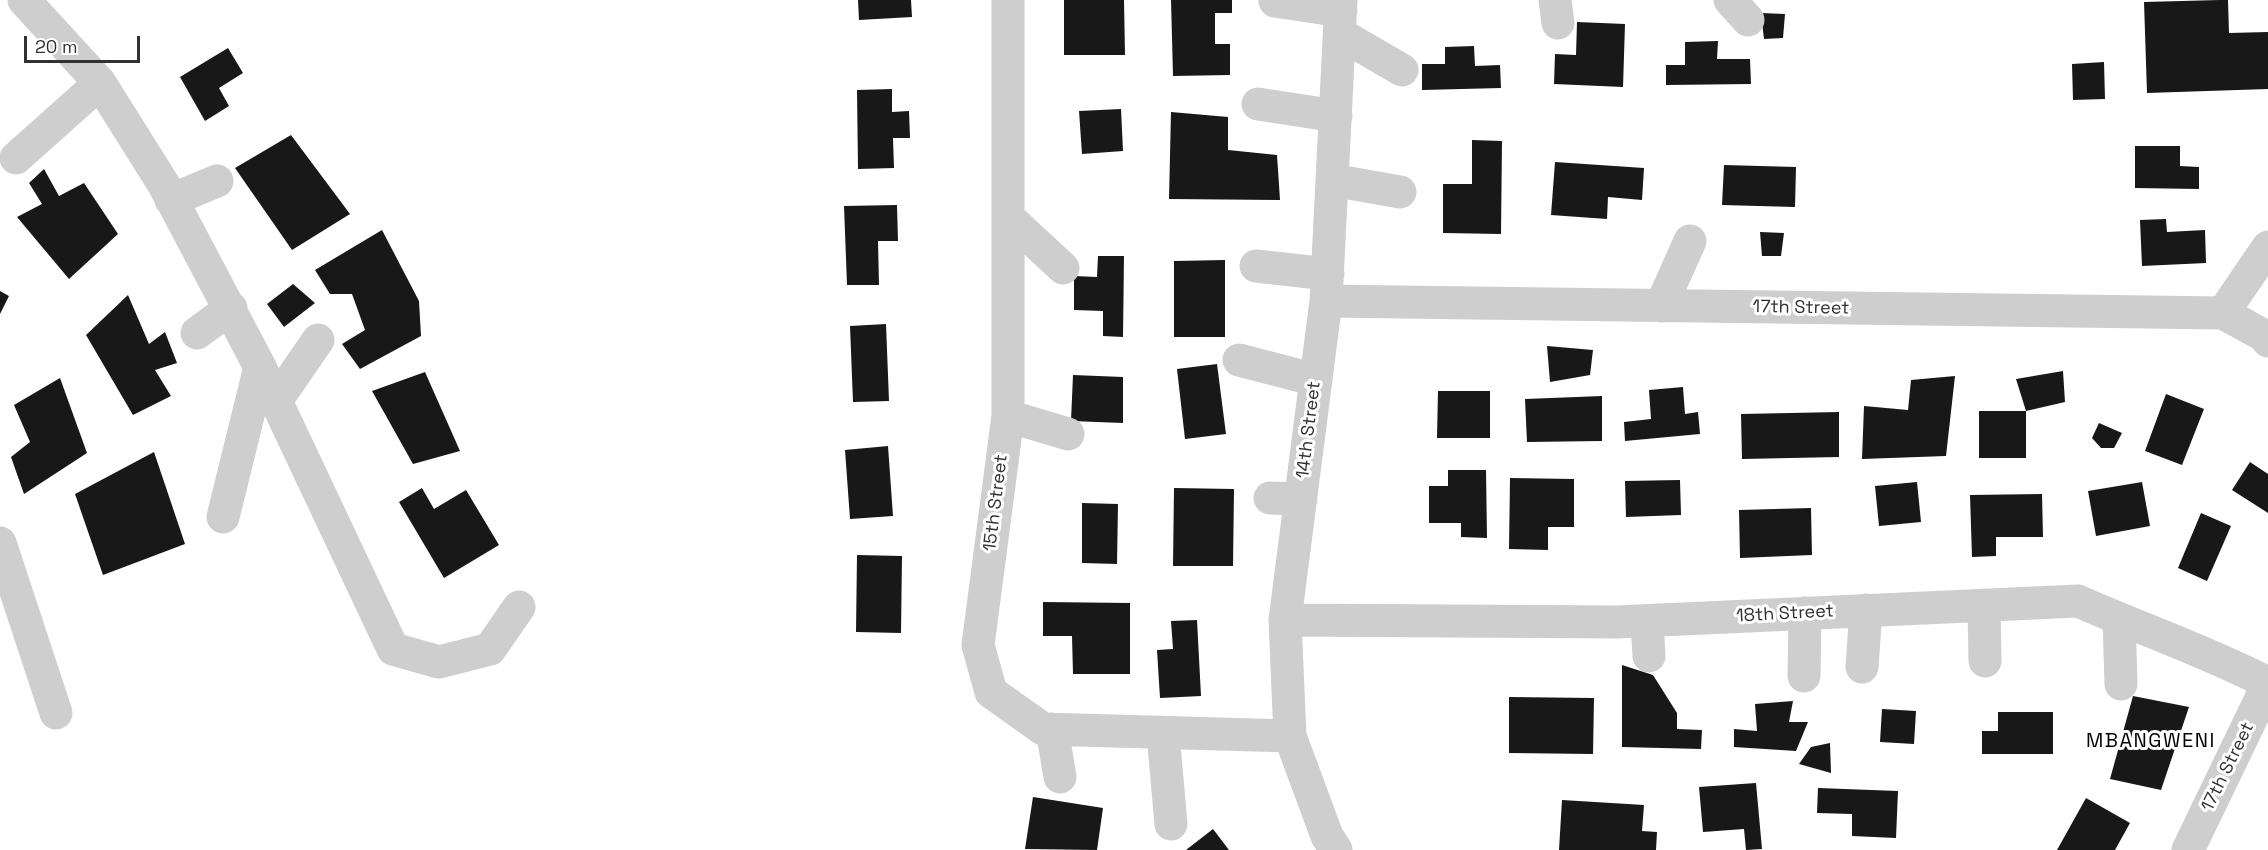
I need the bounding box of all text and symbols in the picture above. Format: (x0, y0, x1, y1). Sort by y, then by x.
scale bar (27, 24, 142, 62)
text: 20 m (35, 35, 78, 58)
street label: 17th Street (1753, 296, 1849, 320)
street label: 14th Street (1292, 380, 1326, 480)
street label: 15th Street (979, 453, 1013, 553)
street label: 18th Street (1736, 601, 1834, 627)
street label: 17th Street (2197, 719, 2259, 815)
district label: MBANGWENI (2086, 730, 2216, 754)

